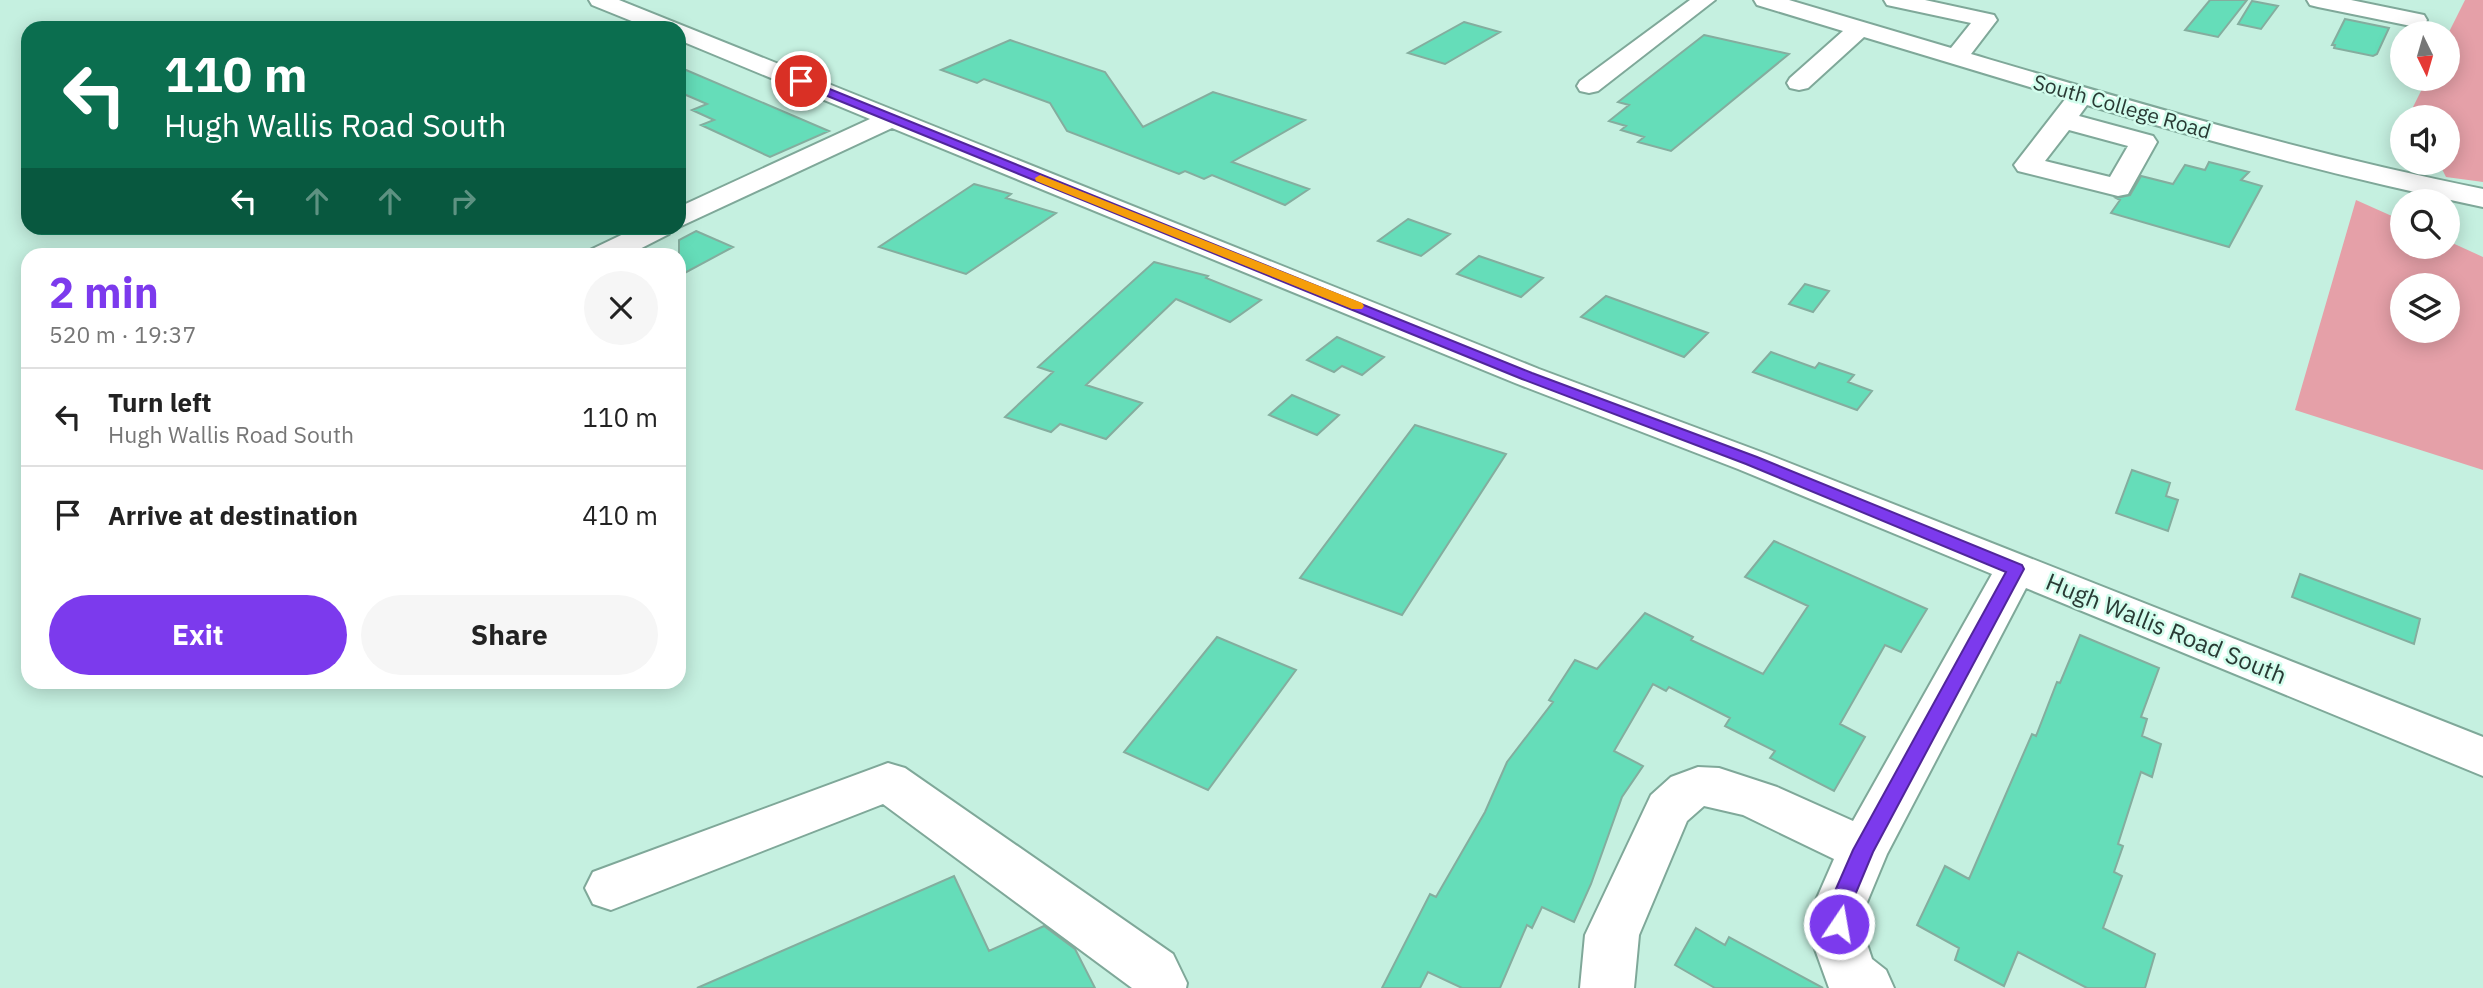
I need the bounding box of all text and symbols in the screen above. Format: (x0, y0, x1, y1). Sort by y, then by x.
north arrow (2390, 21, 2460, 91)
map controls (2390, 21, 2460, 343)
text: 110 m (164, 42, 308, 105)
icon: left (49, 49, 140, 140)
pin (771, 51, 831, 111)
icon: arrive (782, 62, 820, 100)
street label: South College Road (2030, 67, 2214, 145)
text: Hugh Wallis Road South (164, 104, 506, 146)
button: sound (2390, 105, 2460, 175)
icon: left (225, 182, 263, 220)
icon: ahead (298, 182, 336, 220)
icon: ahead (371, 182, 409, 220)
icon: right (444, 182, 482, 220)
button: search (2390, 189, 2460, 259)
text: 2 min (49, 265, 159, 320)
button: close (584, 271, 658, 345)
button: layers (2390, 273, 2460, 343)
text: 520 m · 19:37 (49, 319, 196, 349)
text: Turn left (108, 385, 211, 419)
icon: left (49, 398, 87, 436)
text: 110 m (582, 400, 658, 434)
text: Hugh Wallis Road South (108, 419, 354, 449)
icon: arrive (49, 496, 87, 534)
text: Arrive at destination (108, 498, 358, 532)
text: 410 m (582, 498, 658, 532)
street label: Hugh Wallis Road South (2041, 565, 2291, 691)
button: Exit (49, 595, 347, 675)
button: Share (361, 595, 658, 675)
position arrow (1802, 887, 1876, 961)

